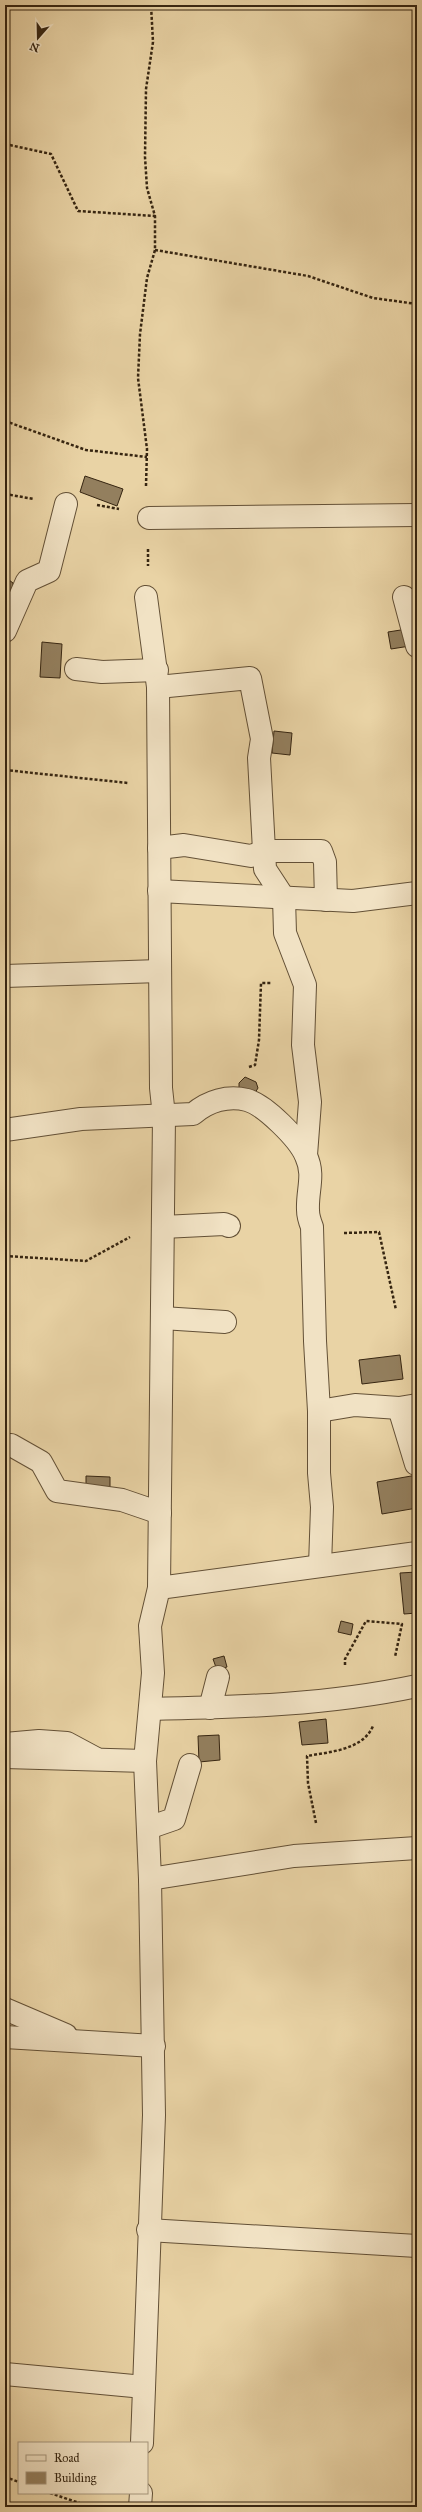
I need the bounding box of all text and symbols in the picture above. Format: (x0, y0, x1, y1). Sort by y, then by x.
north arrow (18, 18, 58, 58)
text: N (28, 39, 41, 55)
legend (18, 2442, 148, 2494)
text: Road (54, 2451, 80, 2465)
text: Building (54, 2471, 97, 2486)

